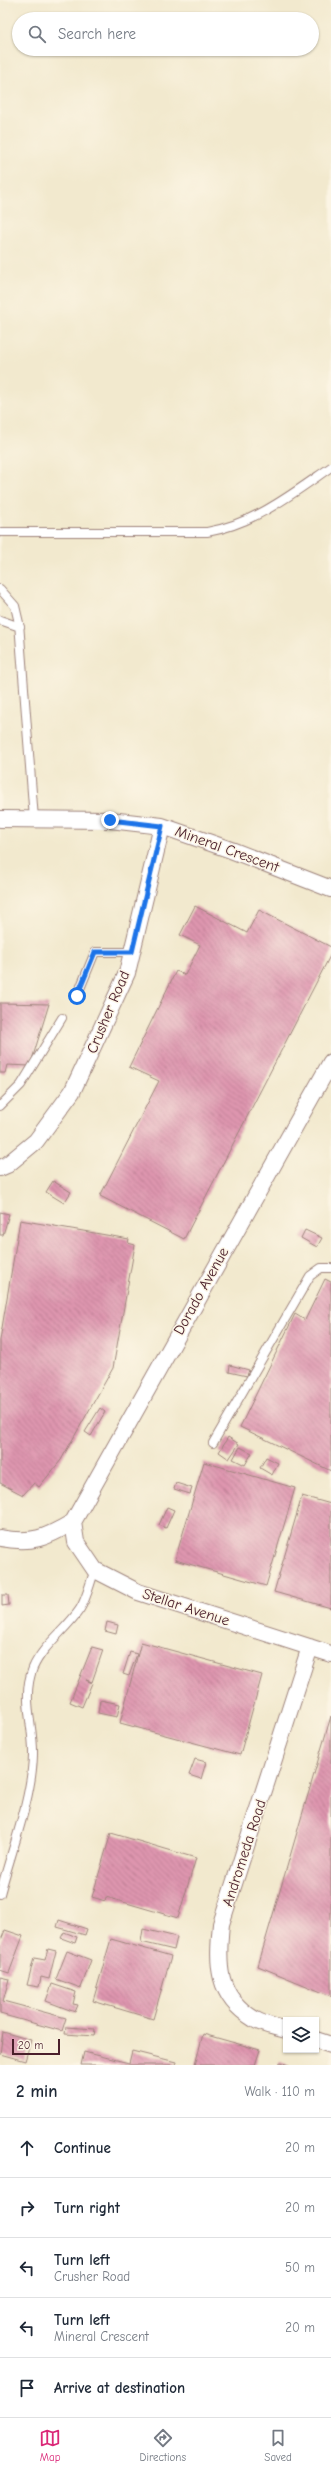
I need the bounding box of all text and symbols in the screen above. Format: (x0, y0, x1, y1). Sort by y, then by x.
search box (12, 12, 319, 56)
icon: search (26, 23, 48, 45)
text: Search here (58, 25, 136, 43)
route end (101, 811, 119, 829)
street label: Mineral Crescent (173, 822, 282, 876)
street label: Crusher Road (83, 968, 133, 1056)
route start (68, 987, 86, 1005)
street label: Dorado Avenue (170, 1244, 233, 1338)
street label: Stellar Avenue (140, 1584, 232, 1630)
street label: Andromeda Road (218, 1797, 270, 1909)
map controls (283, 2017, 319, 2053)
button: layers (283, 2017, 319, 2053)
scale bar (12, 2037, 60, 2056)
text: 20 m (18, 2039, 43, 2052)
text: 2 min (16, 2082, 57, 2101)
text: Walk · 110 m (244, 2084, 315, 2099)
icon: ahead (16, 2137, 38, 2159)
text: Continue (54, 2139, 111, 2157)
text: 20 m (285, 2140, 315, 2155)
icon: right (16, 2197, 38, 2219)
text: Turn right (54, 2199, 120, 2217)
text: 20 m (285, 2200, 315, 2215)
text: Turn left (54, 2251, 110, 2269)
icon: left (16, 2257, 38, 2279)
text: 50 m (285, 2260, 315, 2275)
text: Crusher Road (54, 2269, 130, 2284)
text: Turn left (54, 2311, 110, 2329)
icon: left (16, 2317, 38, 2339)
text: 20 m (285, 2320, 315, 2335)
text: Mineral Crescent (54, 2329, 149, 2344)
icon: arrive (16, 2377, 38, 2399)
text: Arrive at destination (54, 2379, 185, 2397)
tab: Map (39, 2427, 61, 2464)
tab: Directions (139, 2427, 186, 2464)
tab: Saved (264, 2427, 292, 2464)

